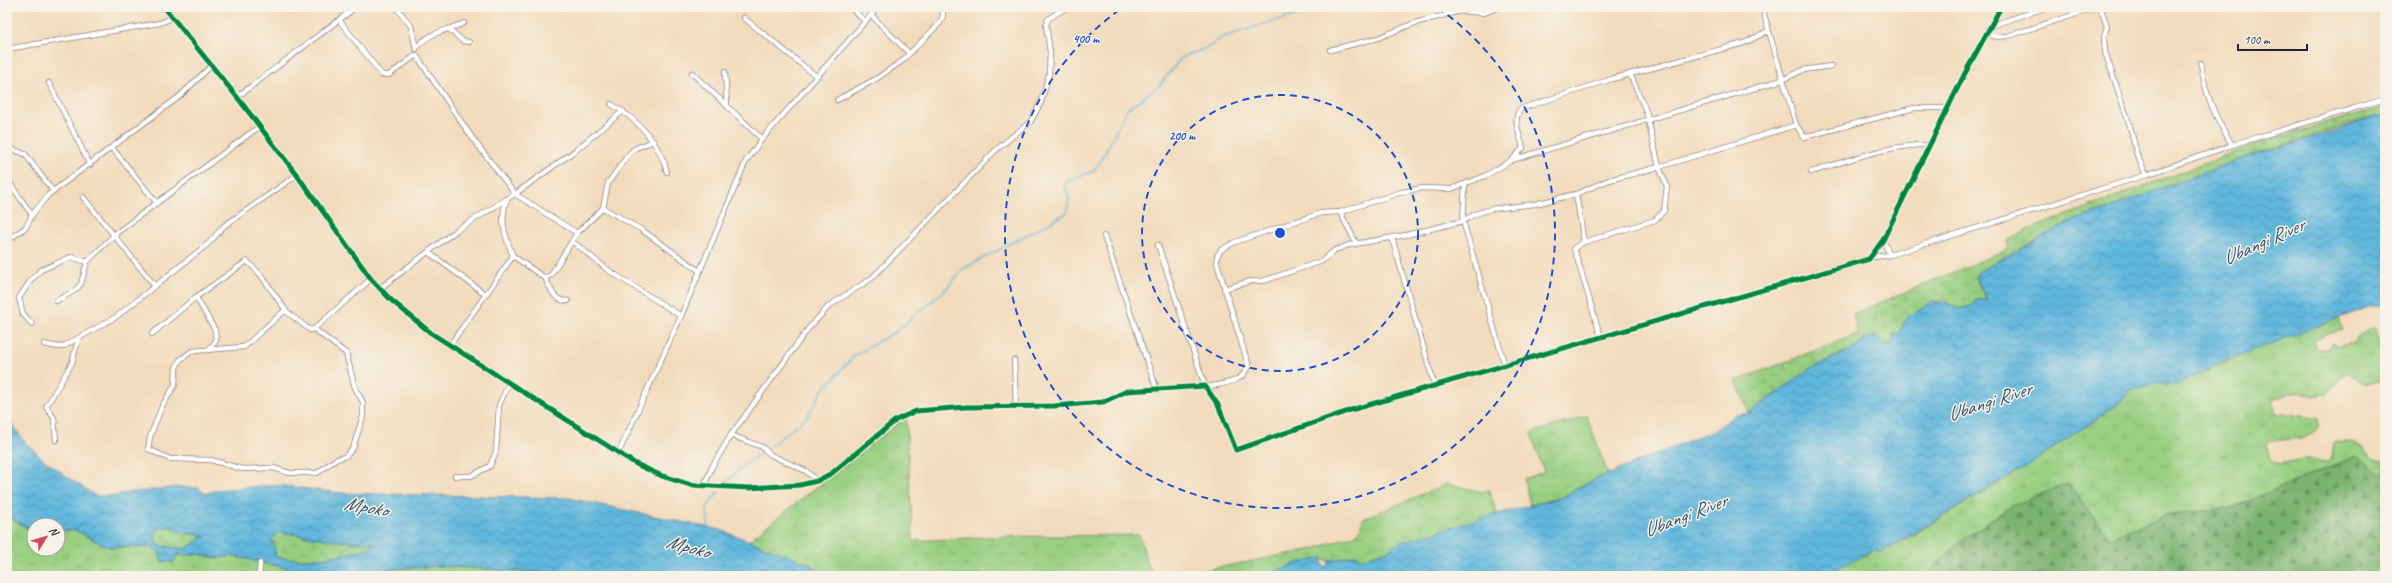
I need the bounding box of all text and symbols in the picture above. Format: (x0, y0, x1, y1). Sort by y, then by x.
scale bar (2238, 26, 2307, 52)
text: 400 m (1073, 31, 1100, 47)
text: 100 m (2244, 32, 2271, 48)
text: 200 m (1169, 128, 1196, 144)
water label: Ubangi River (2218, 211, 2310, 271)
centre of rings (1273, 226, 1287, 240)
water label: Ubangi River (1944, 375, 2037, 427)
water label: Ubangi River (1640, 487, 1733, 543)
water label: Mpoko (342, 490, 393, 523)
north arrow (26, 517, 66, 557)
text: N (46, 524, 63, 540)
water label: Mpoko (664, 529, 716, 565)

